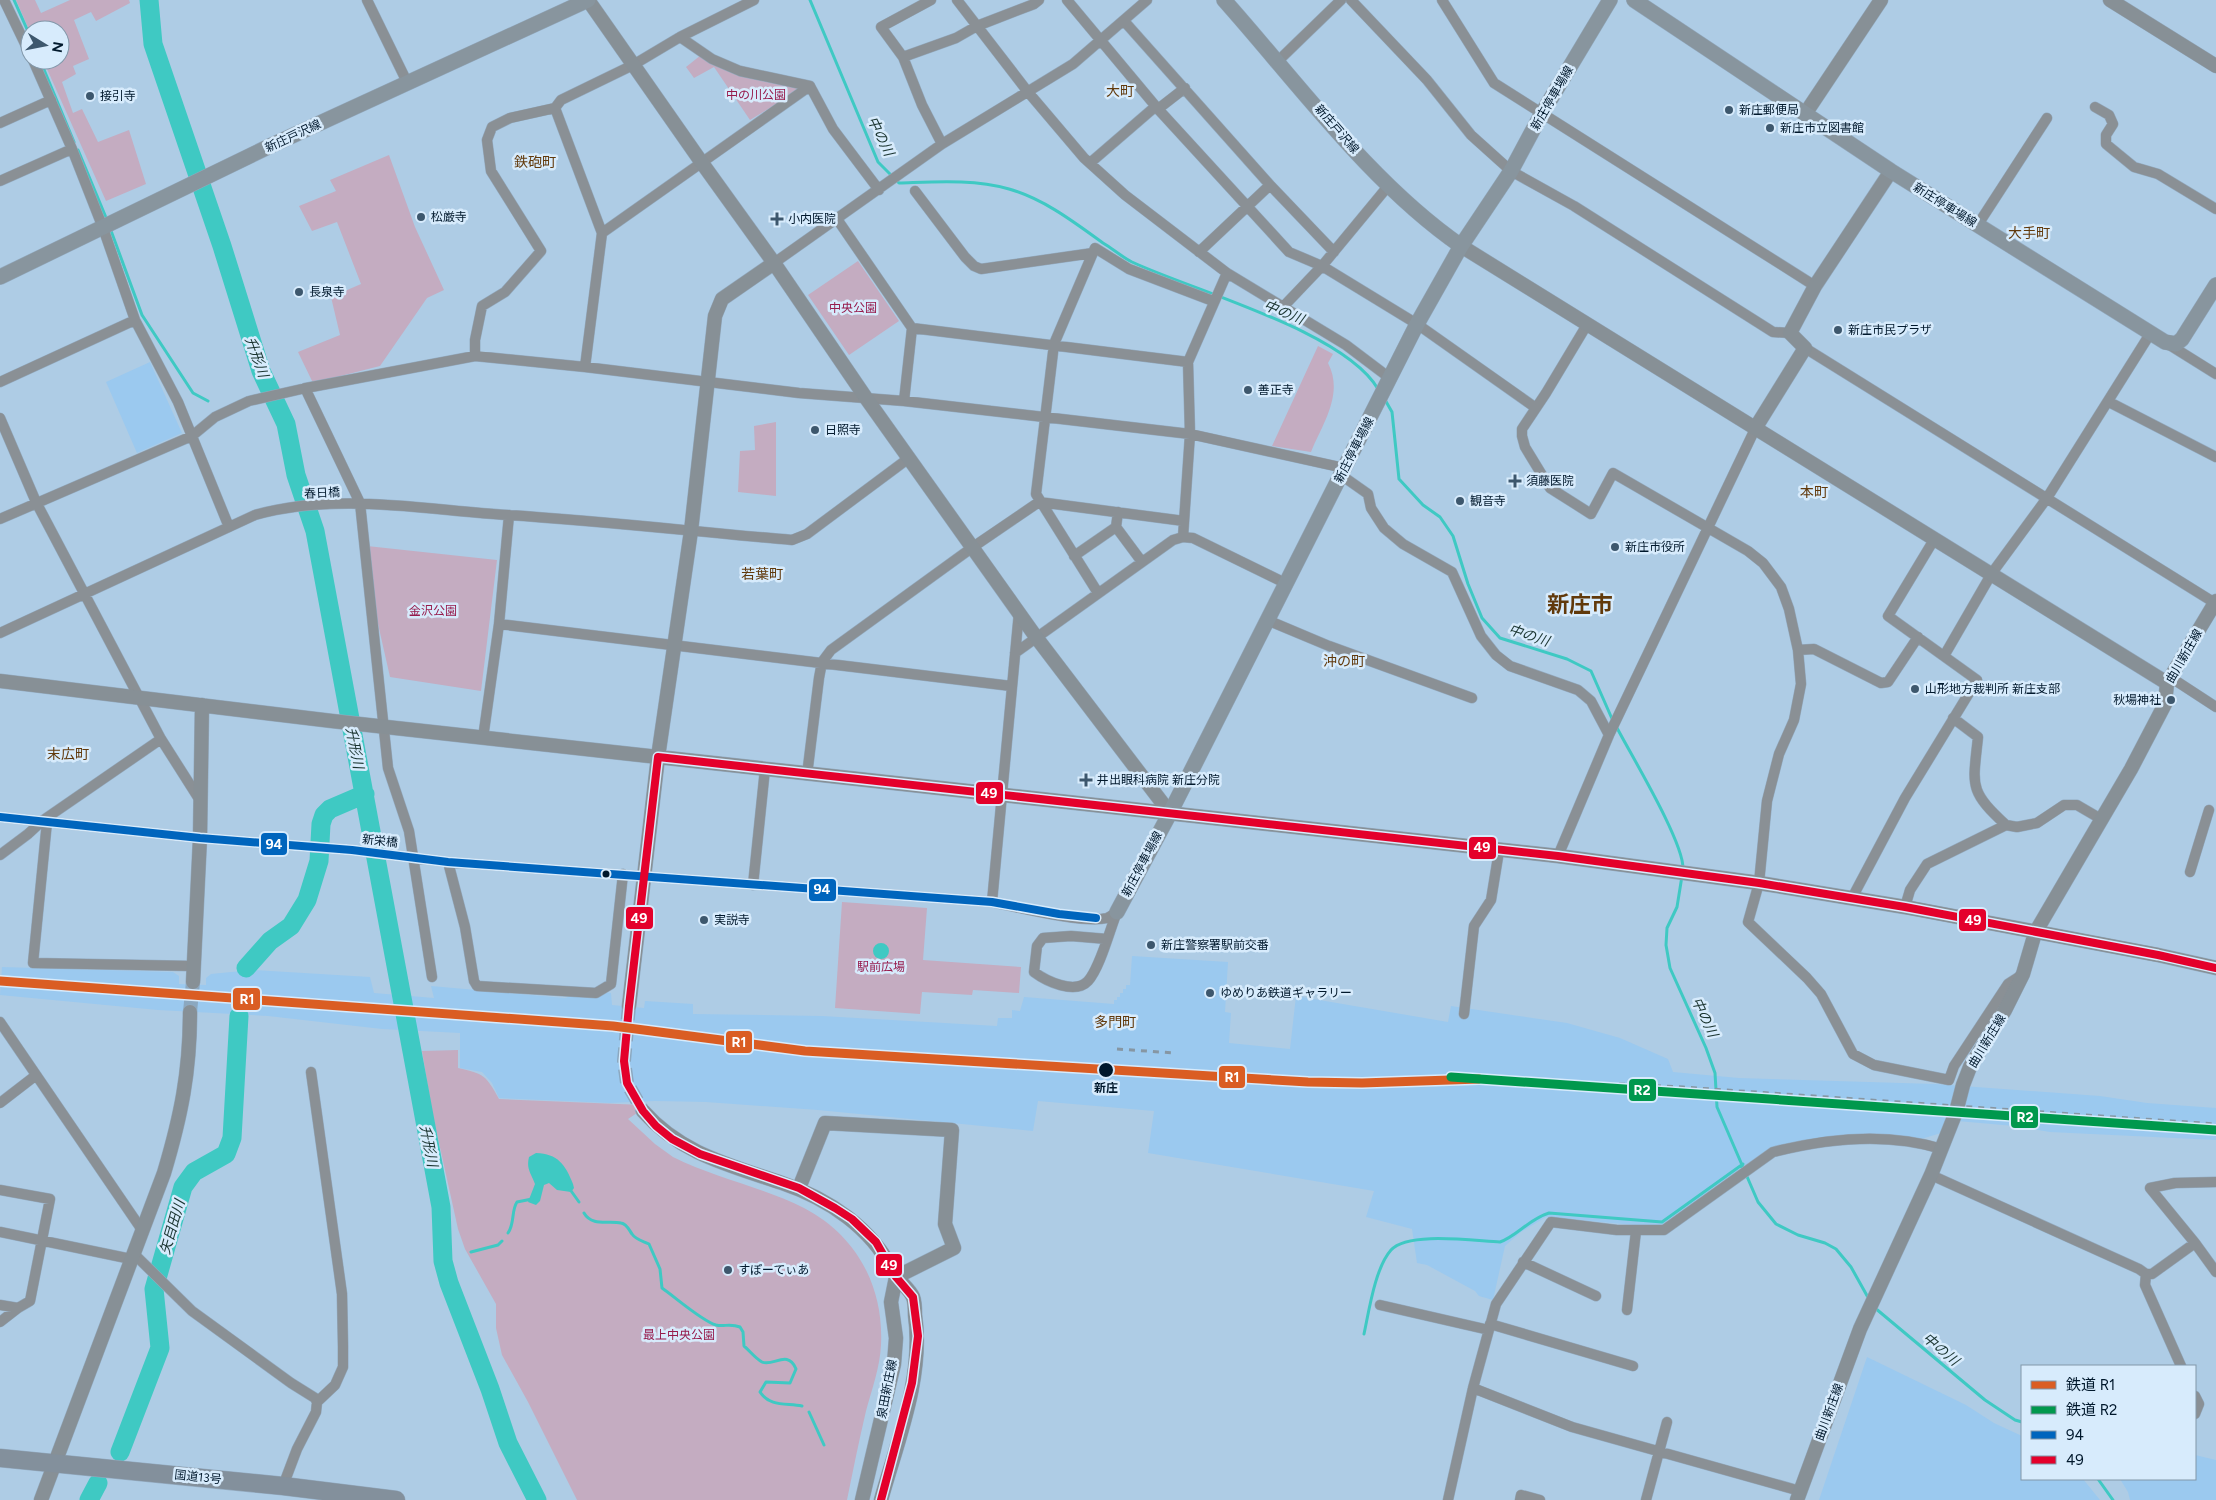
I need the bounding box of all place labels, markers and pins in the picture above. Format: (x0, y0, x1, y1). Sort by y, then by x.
place label: 接引寺 (100, 89, 136, 103)
marker: 接引寺 (84, 90, 96, 102)
place label: 新庄郵便局 (1739, 103, 1799, 117)
marker: 新庄郵便局 (1723, 104, 1735, 116)
place label: 新庄市立図書館 (1780, 121, 1864, 135)
marker: 新庄市立図書館 (1764, 122, 1776, 134)
place label: 松厳寺 (431, 210, 467, 224)
marker: 松厳寺 (415, 211, 427, 223)
marker: 小内医院 (770, 212, 784, 226)
place label: 小内医院 (788, 212, 836, 226)
place label: 長泉寺 (309, 285, 345, 299)
marker: 長泉寺 (293, 286, 305, 298)
place label: 新庄市民プラザ (1848, 323, 1932, 337)
marker: 新庄市民プラザ (1832, 324, 1844, 336)
place label: 善正寺 (1258, 383, 1294, 397)
marker: 善正寺 (1242, 384, 1254, 396)
place label: 日照寺 (825, 423, 861, 437)
marker: 日照寺 (809, 424, 821, 436)
marker: 須藤医院 (1508, 474, 1522, 488)
place label: 須藤医院 (1526, 474, 1574, 488)
place label: 観音寺 (1470, 494, 1506, 508)
marker: 観音寺 (1454, 495, 1466, 507)
place label: 新庄市役所 (1625, 540, 1685, 554)
marker: 新庄市役所 (1609, 541, 1621, 553)
place label: 山形地方裁判所 新庄支部 (1925, 682, 2060, 696)
marker: 山形地方裁判所 新庄支部 (1909, 683, 1921, 695)
place label: 秋場神社 (2113, 693, 2161, 707)
marker: 秋場神社 (2165, 694, 2177, 706)
marker: 井出眼科病院 新庄分院 (1079, 773, 1093, 787)
place label: 井出眼科病院 新庄分院 (1097, 773, 1220, 787)
unlabelled marker (601, 869, 611, 879)
place label: 実説寺 (714, 913, 750, 927)
marker: 実説寺 (698, 914, 710, 926)
place label: 新庄警察署駅前交番 (1161, 938, 1269, 952)
marker: 新庄警察署駅前交番 (1145, 939, 1157, 951)
place label: ゆめりあ鉄道ギャラリー (1220, 986, 1352, 1000)
marker: ゆめりあ鉄道ギャラリー (1204, 987, 1216, 999)
marker: 新庄 (1097, 1061, 1115, 1079)
place label: 新庄 (1094, 1081, 1118, 1095)
place label: すぽーてぃあ (738, 1263, 809, 1277)
marker: すぽーてぃあ (722, 1264, 734, 1276)

